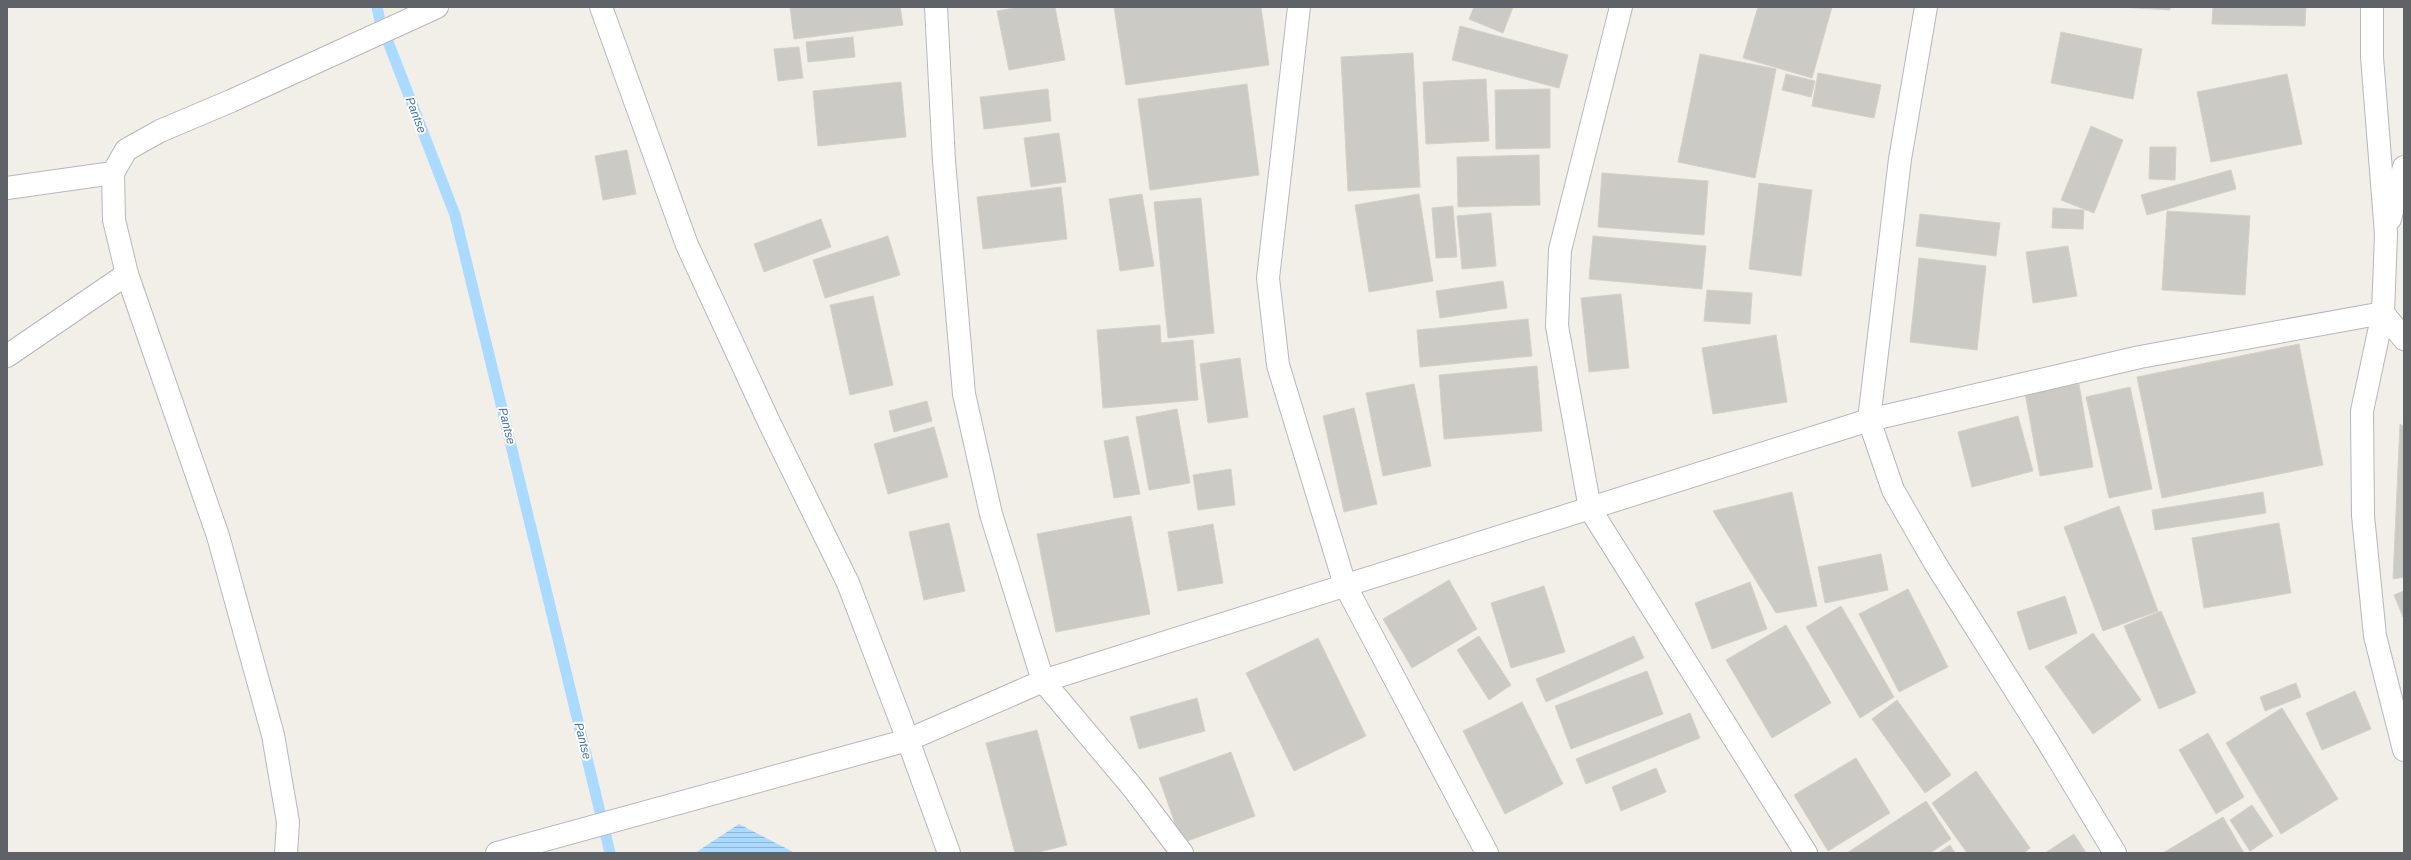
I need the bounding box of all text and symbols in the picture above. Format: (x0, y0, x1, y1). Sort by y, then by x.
water label: Pantse (403, 95, 429, 135)
water label: Pantse (496, 406, 518, 446)
water label: Pantse (572, 721, 594, 761)

